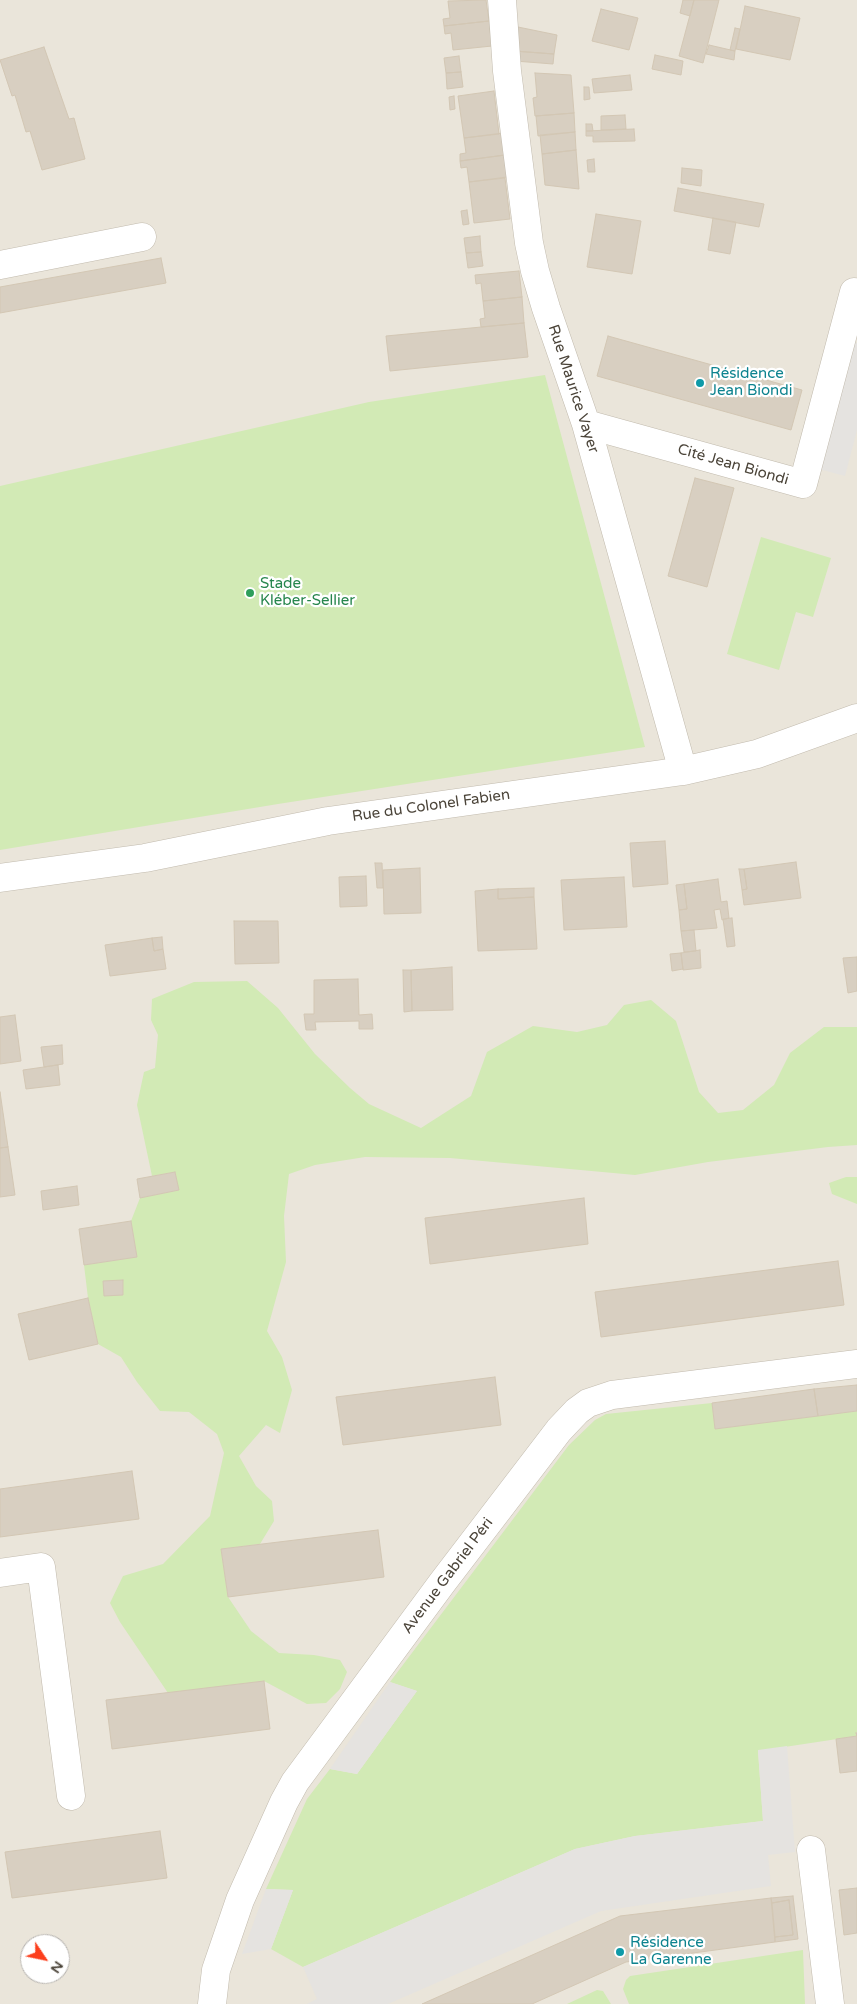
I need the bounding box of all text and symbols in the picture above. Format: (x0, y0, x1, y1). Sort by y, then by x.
street label: Rue Maurice Vayer (544, 322, 602, 456)
place label: Résidence Jean Biondi (710, 365, 792, 400)
marker: Résidence Jean Biondi (694, 377, 706, 389)
street label: Cité Jean Biondi (675, 441, 791, 489)
place label: Stade Kléber-Sellier (260, 575, 355, 610)
marker: Stade Kléber-Sellier (244, 587, 256, 599)
street label: Rue du Colonel Fabien (351, 786, 511, 826)
street label: Avenue Gabriel Péri (399, 1515, 497, 1637)
north arrow (20, 1934, 70, 1984)
place label: Résidence La Garenne (630, 1934, 712, 1969)
marker: Résidence La Garenne (614, 1946, 626, 1958)
text: N (47, 1958, 67, 1977)

